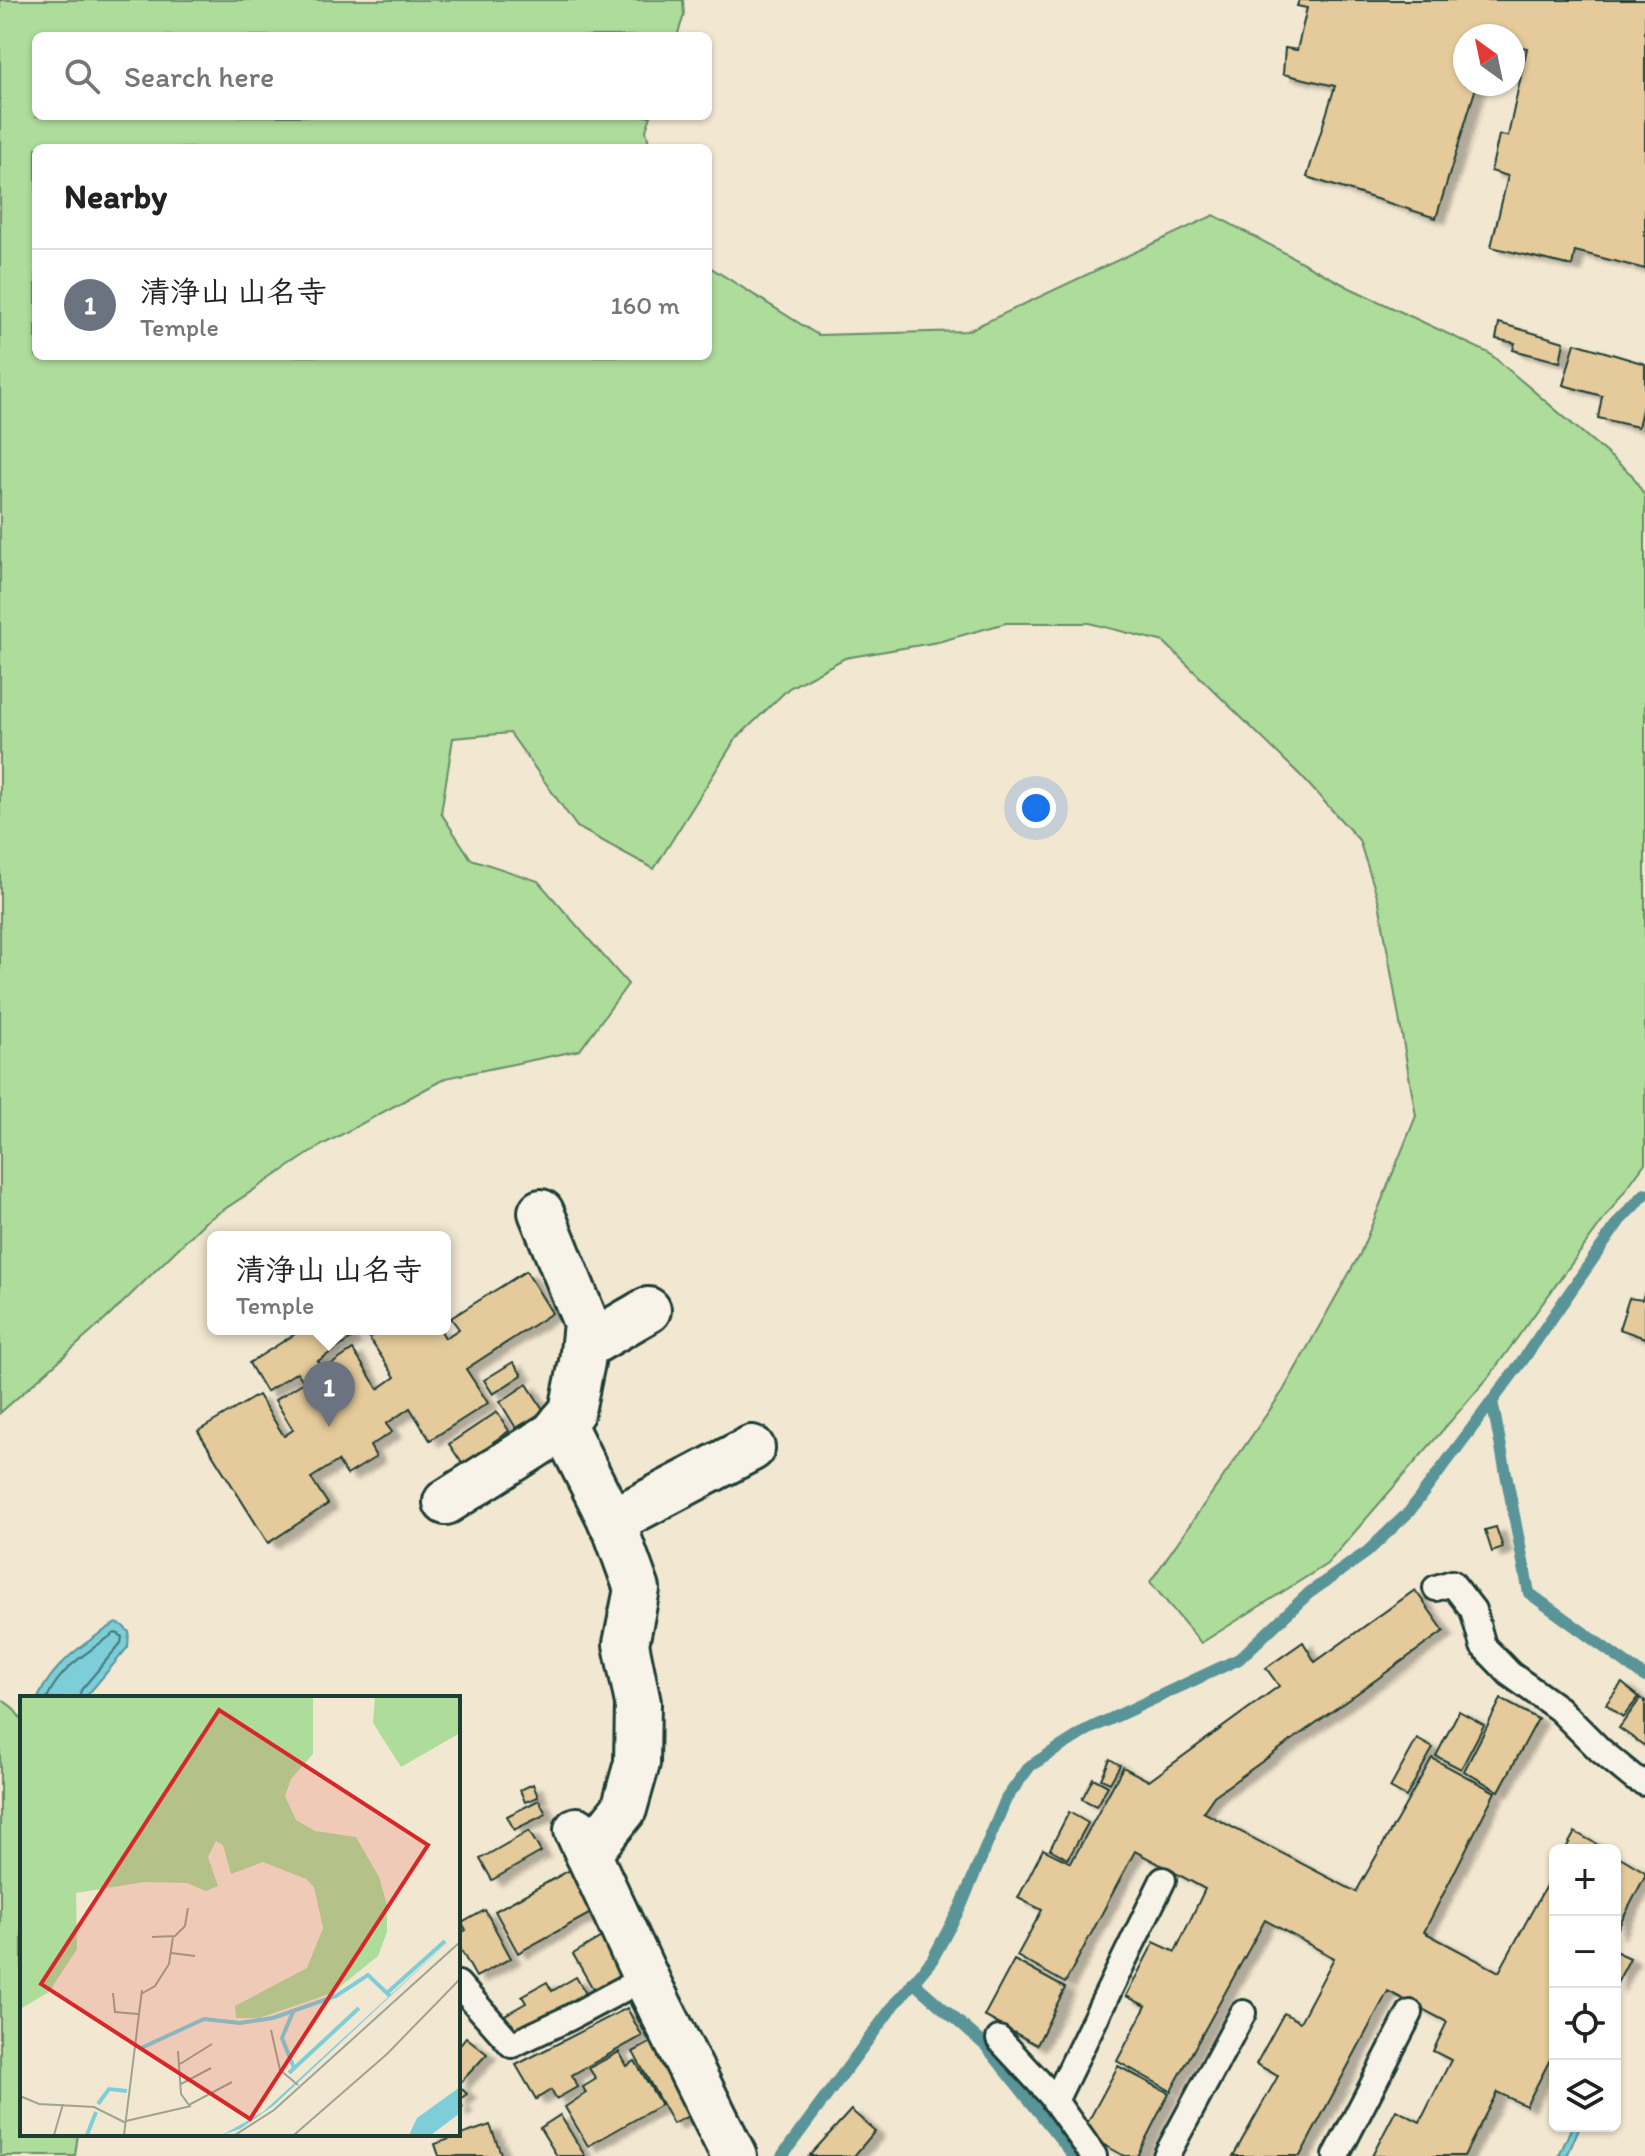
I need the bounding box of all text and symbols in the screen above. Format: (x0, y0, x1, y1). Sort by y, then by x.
north arrow (1453, 24, 1525, 96)
search box (32, 32, 712, 120)
icon: search (60, 54, 104, 98)
text: Search here (124, 58, 274, 95)
text: Nearby (64, 176, 167, 217)
text: 清浄山 山名寺 (140, 273, 327, 310)
text: 1 (84, 289, 96, 321)
text: 160 m (610, 289, 680, 321)
text: Temple (140, 311, 219, 343)
your location (1016, 788, 1056, 828)
popup (207, 1231, 451, 1335)
text: 清浄山 山名寺 (236, 1251, 422, 1288)
text: Temple (236, 1289, 314, 1321)
pin: 1 (303, 1361, 355, 1427)
inset map (20, 1696, 460, 2136)
map controls (1549, 1844, 1621, 2132)
button: + (1549, 1844, 1621, 1916)
button: − (1549, 1916, 1621, 1988)
button: locate (1549, 1988, 1621, 2060)
button: layers (1549, 2060, 1621, 2132)

